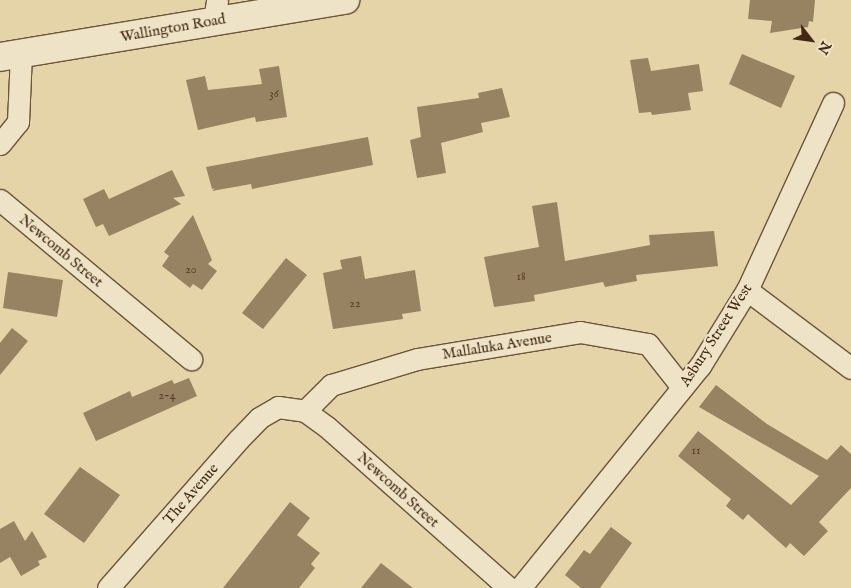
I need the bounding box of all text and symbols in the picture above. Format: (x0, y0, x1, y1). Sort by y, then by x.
street label: Wallington Road (119, 10, 227, 46)
north arrow (786, 15, 836, 65)
text: N (813, 38, 835, 57)
house number: 36 (269, 87, 279, 101)
street label: Newcomb Street (15, 211, 107, 291)
house number: 20 (185, 263, 197, 277)
house number: 18 (516, 270, 526, 284)
street label: Asbury Street West (676, 280, 756, 390)
house number: 22 (349, 297, 361, 311)
street label: Mallaluka Avenue (441, 328, 553, 364)
house number: 2-4 (158, 389, 176, 403)
house number: 11 (692, 444, 700, 458)
street label: Newcomb Street (353, 449, 443, 531)
street label: The Avenue (160, 460, 222, 528)

